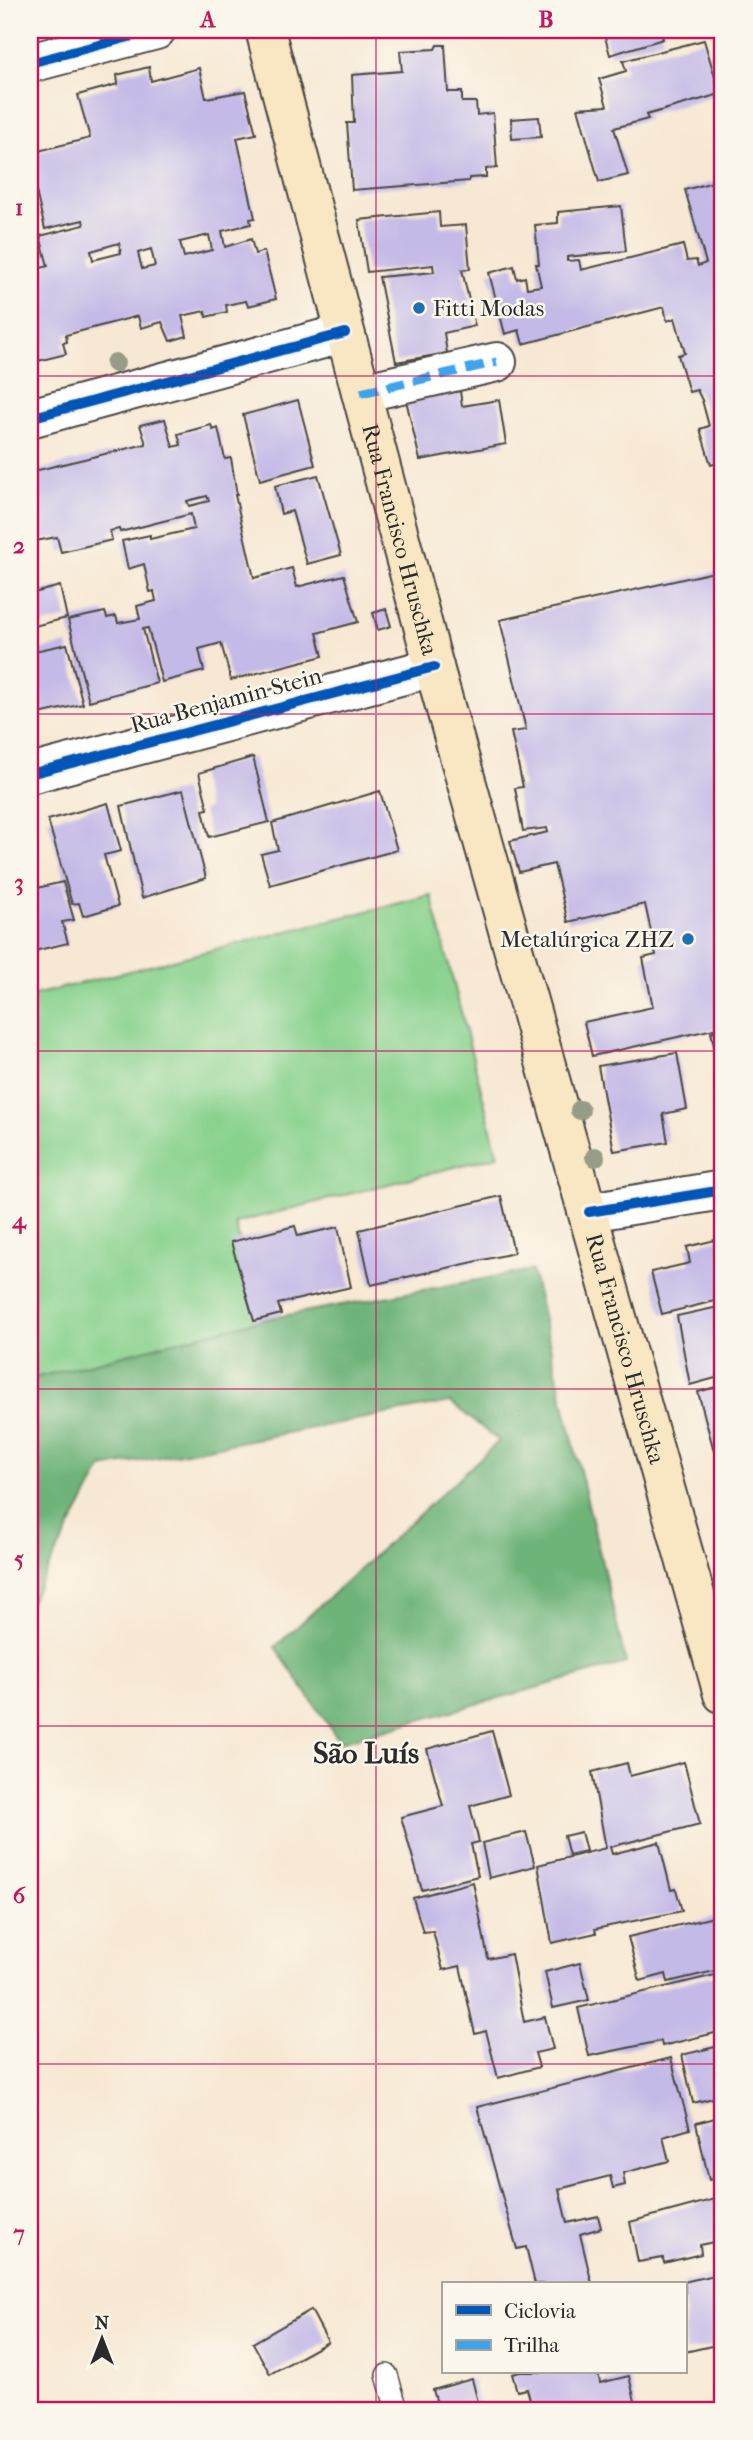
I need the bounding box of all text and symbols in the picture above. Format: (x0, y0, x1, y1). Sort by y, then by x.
text: A (199, 6, 217, 33)
text: B (539, 6, 554, 33)
text: 1 (15, 194, 23, 221)
place label: Fitti Modas (433, 295, 544, 322)
marker: Fitti Modas (411, 300, 427, 316)
street label: Rua Francisco Hruschka (356, 421, 443, 658)
text: 2 (13, 532, 25, 559)
street label: Rua Benjamin Stein (128, 662, 325, 739)
text: 3 (14, 869, 24, 896)
place label: Metalúrgica ZHZ (500, 926, 674, 953)
marker: Metalúrgica ZHZ (680, 931, 696, 947)
text: 4 (11, 1207, 27, 1234)
street label: Rua Francisco Hruschka (580, 1230, 671, 1467)
text: 5 (14, 1545, 24, 1572)
district label: São Luís (313, 1736, 419, 1771)
text: 6 (13, 1882, 26, 1909)
text: 7 (12, 2220, 25, 2247)
legend (442, 2282, 686, 2374)
text: Ciclovia (504, 2299, 576, 2323)
north arrow (66, 2304, 136, 2374)
text: N (95, 2312, 110, 2334)
text: Trilha (504, 2333, 559, 2357)

